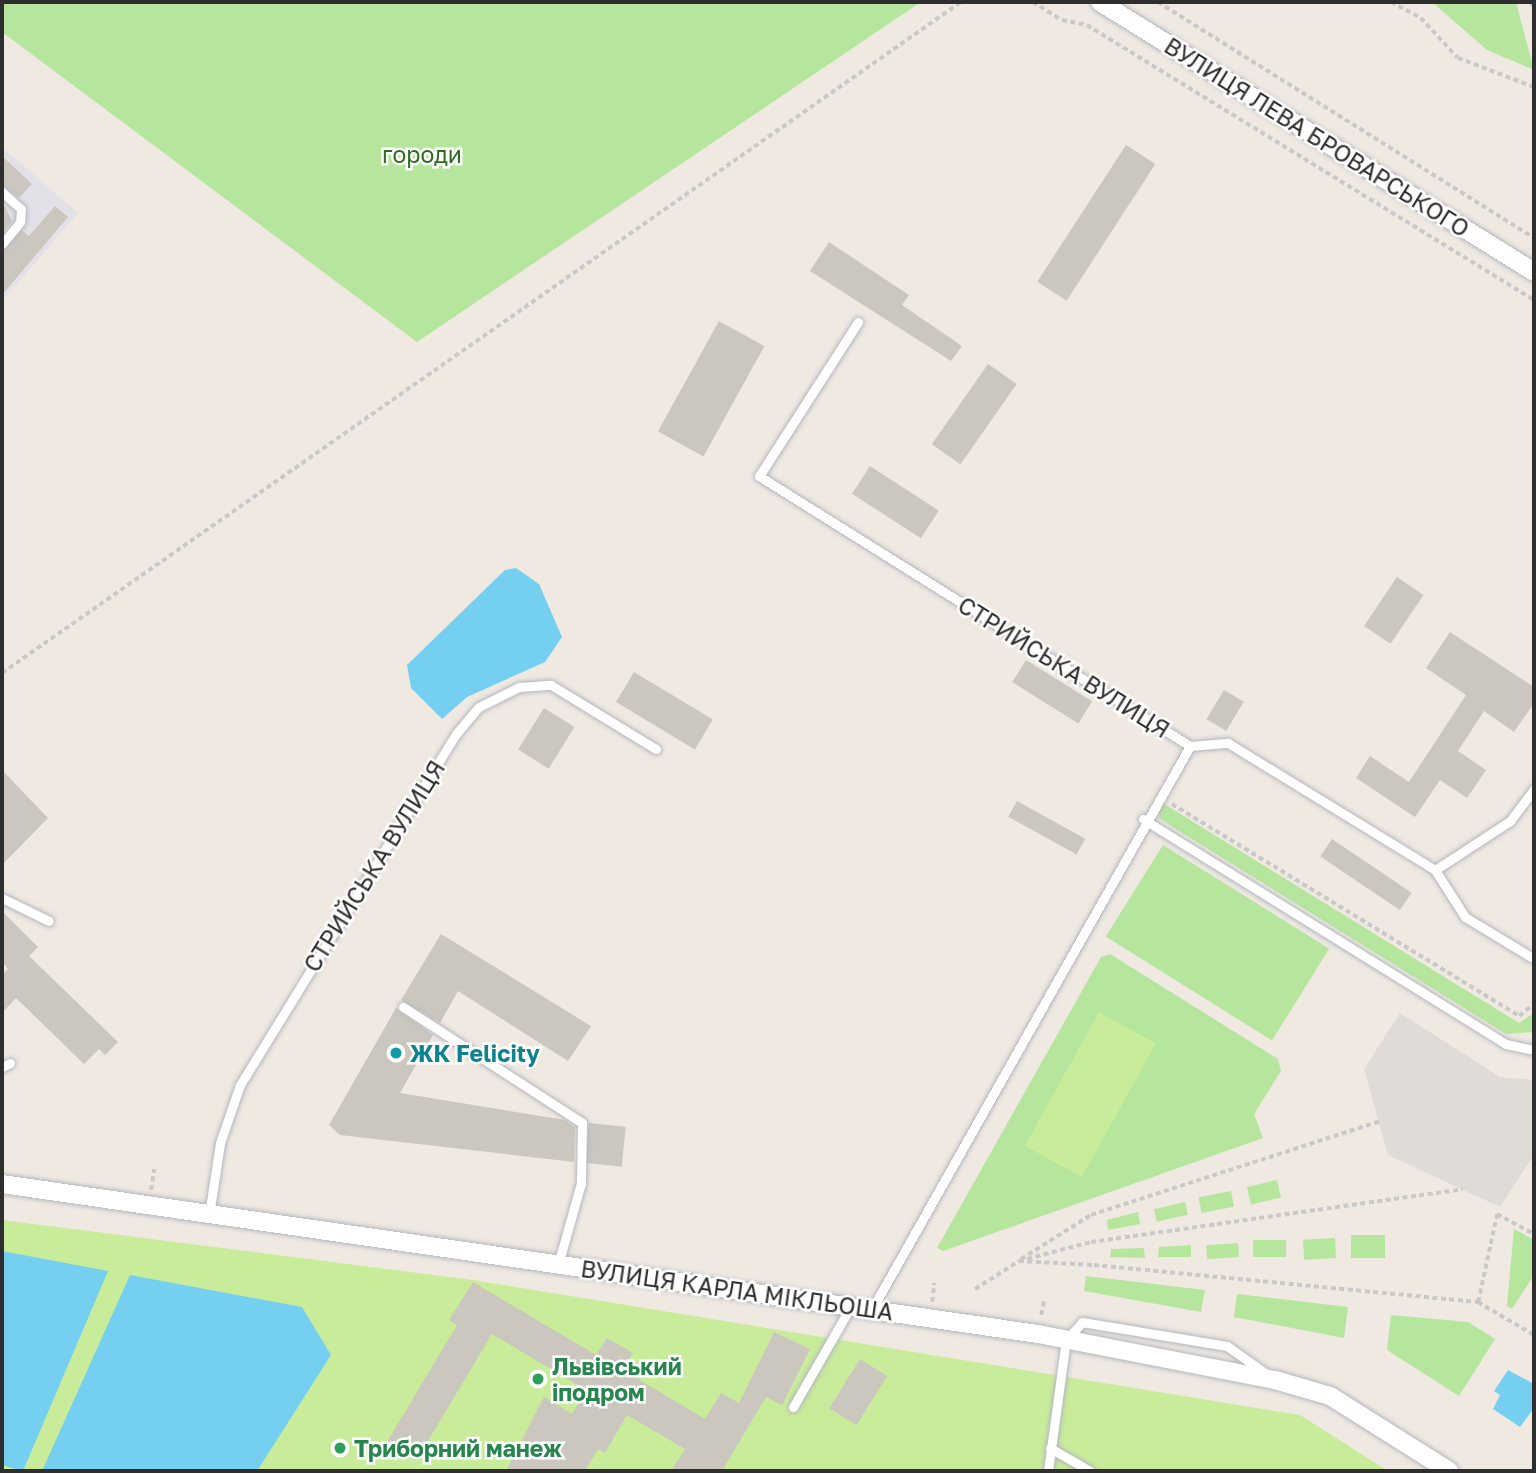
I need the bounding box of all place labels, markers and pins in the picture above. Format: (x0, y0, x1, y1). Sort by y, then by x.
place label: ЖК Felicity (410, 1039, 540, 1067)
marker: ЖК Felicity (388, 1045, 404, 1061)
place label: Львівський іподром (552, 1352, 682, 1406)
marker: Львівський іподром (530, 1371, 546, 1387)
place label: Триборний манеж (354, 1434, 562, 1462)
marker: Триборний манеж (332, 1440, 348, 1456)

